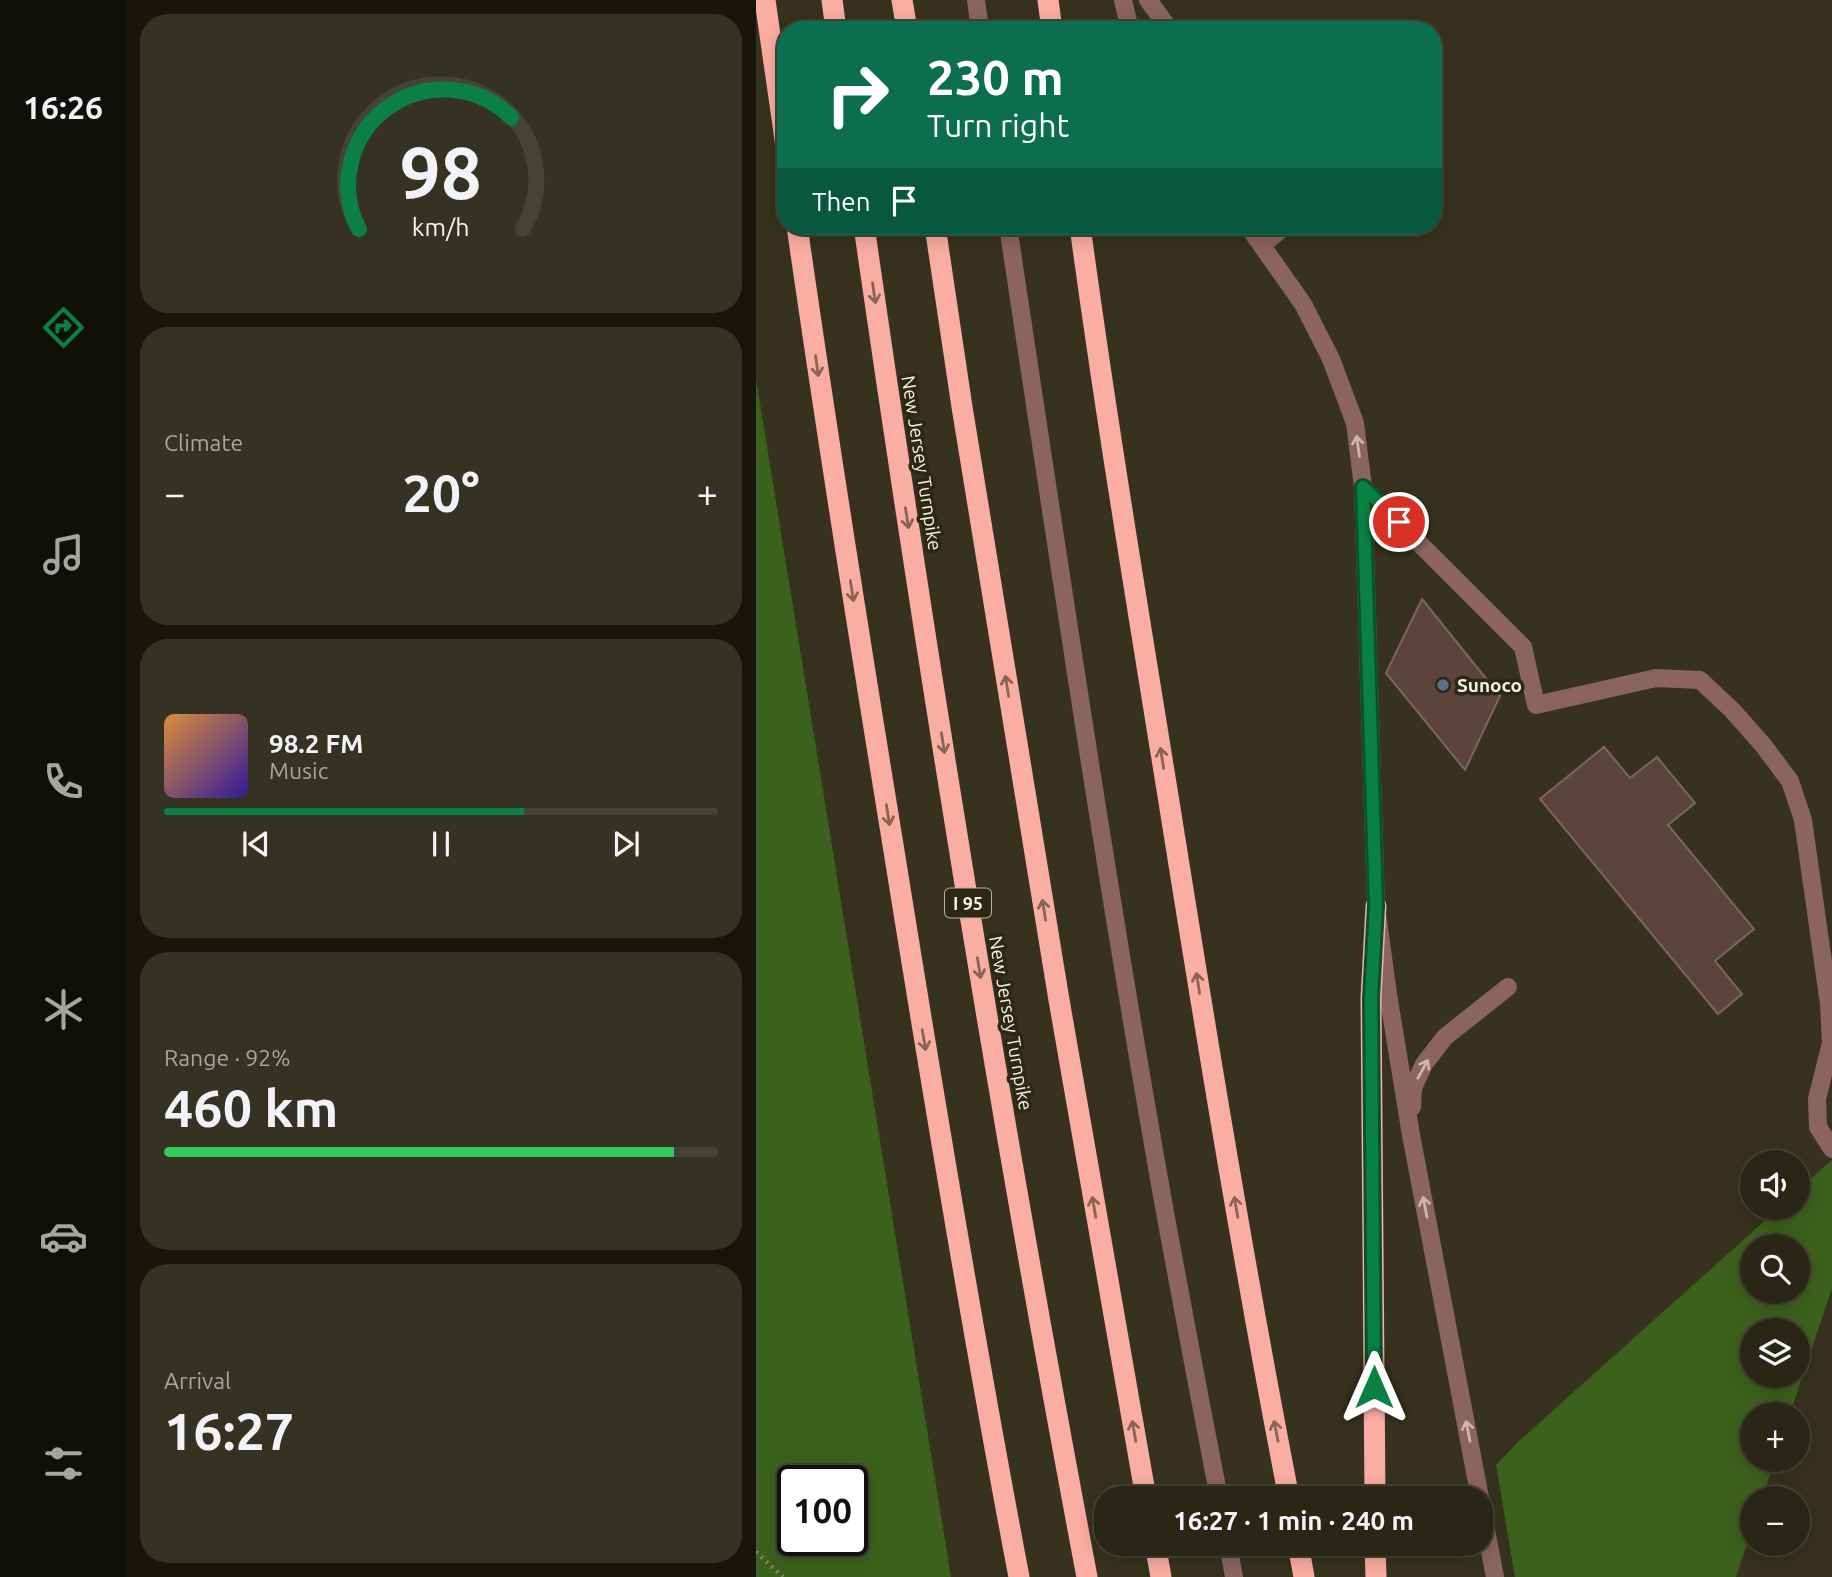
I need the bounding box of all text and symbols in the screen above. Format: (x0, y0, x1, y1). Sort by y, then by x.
icon: right (812, 49, 903, 140)
text: 230 m (927, 49, 1064, 104)
text: 16:26 (23, 89, 103, 125)
text: Turn right (927, 107, 1069, 143)
text: 98 (400, 132, 482, 214)
icon: arrive (885, 182, 923, 220)
text: Then (812, 187, 871, 216)
text: km/h (412, 213, 470, 241)
one-way arrow (867, 281, 880, 304)
icon: directions (39, 303, 88, 352)
one-way arrow (811, 354, 824, 377)
street label: New Jersey Turnpike (897, 374, 947, 552)
text: Climate (164, 430, 243, 455)
one-way arrow (1351, 435, 1364, 458)
text: 20° (402, 464, 480, 522)
text: − (164, 472, 185, 514)
text: + (697, 472, 718, 514)
pin (1369, 492, 1429, 552)
icon: arrive (1380, 503, 1418, 541)
one-way arrow (901, 506, 914, 529)
icon: music (39, 530, 88, 579)
one-way arrow (846, 579, 859, 602)
place label: Sunoco (1457, 674, 1522, 696)
one-way arrow (1000, 675, 1013, 697)
marker: Sunoco (1435, 677, 1451, 693)
text: 98.2 FM (269, 729, 363, 758)
one-way arrow (937, 731, 950, 754)
one-way arrow (1155, 747, 1168, 770)
icon: phone (39, 757, 88, 806)
text: Music (269, 758, 328, 783)
one-way arrow (882, 804, 895, 826)
icon: previous (237, 825, 275, 863)
icon: pause (422, 825, 460, 863)
icon: next (607, 825, 645, 863)
road number: I 95 (945, 888, 991, 918)
one-way arrow (1037, 899, 1050, 922)
street label: New Jersey Turnpike (985, 934, 1037, 1112)
one-way arrow (973, 956, 986, 979)
one-way arrow (1191, 972, 1204, 995)
icon: climate (39, 985, 88, 1034)
one-way arrow (918, 1028, 932, 1051)
text: Range · 92% (164, 1045, 291, 1070)
one-way arrow (1416, 1059, 1430, 1079)
text: 460 km (164, 1079, 338, 1137)
map controls (1740, 1150, 1810, 1556)
button: sound (1740, 1150, 1810, 1220)
one-way arrow (1087, 1196, 1101, 1219)
one-way arrow (1229, 1196, 1243, 1219)
one-way arrow (1418, 1197, 1431, 1219)
icon: car (39, 1212, 88, 1261)
button: search (1740, 1234, 1810, 1304)
button: layers (1740, 1318, 1810, 1388)
position arrow (1337, 1350, 1411, 1424)
text: Arrival (164, 1368, 231, 1393)
text: 16:27 (164, 1402, 294, 1460)
button: + (1740, 1402, 1810, 1472)
one-way arrow (1126, 1420, 1140, 1443)
one-way arrow (1269, 1420, 1282, 1443)
one-way arrow (1460, 1420, 1474, 1443)
icon: filters (39, 1439, 88, 1488)
speed limit sign: 100 (777, 1465, 868, 1556)
button: − (1740, 1486, 1810, 1556)
text: 16:27 · 1 min · 240 m (1173, 1506, 1414, 1535)

